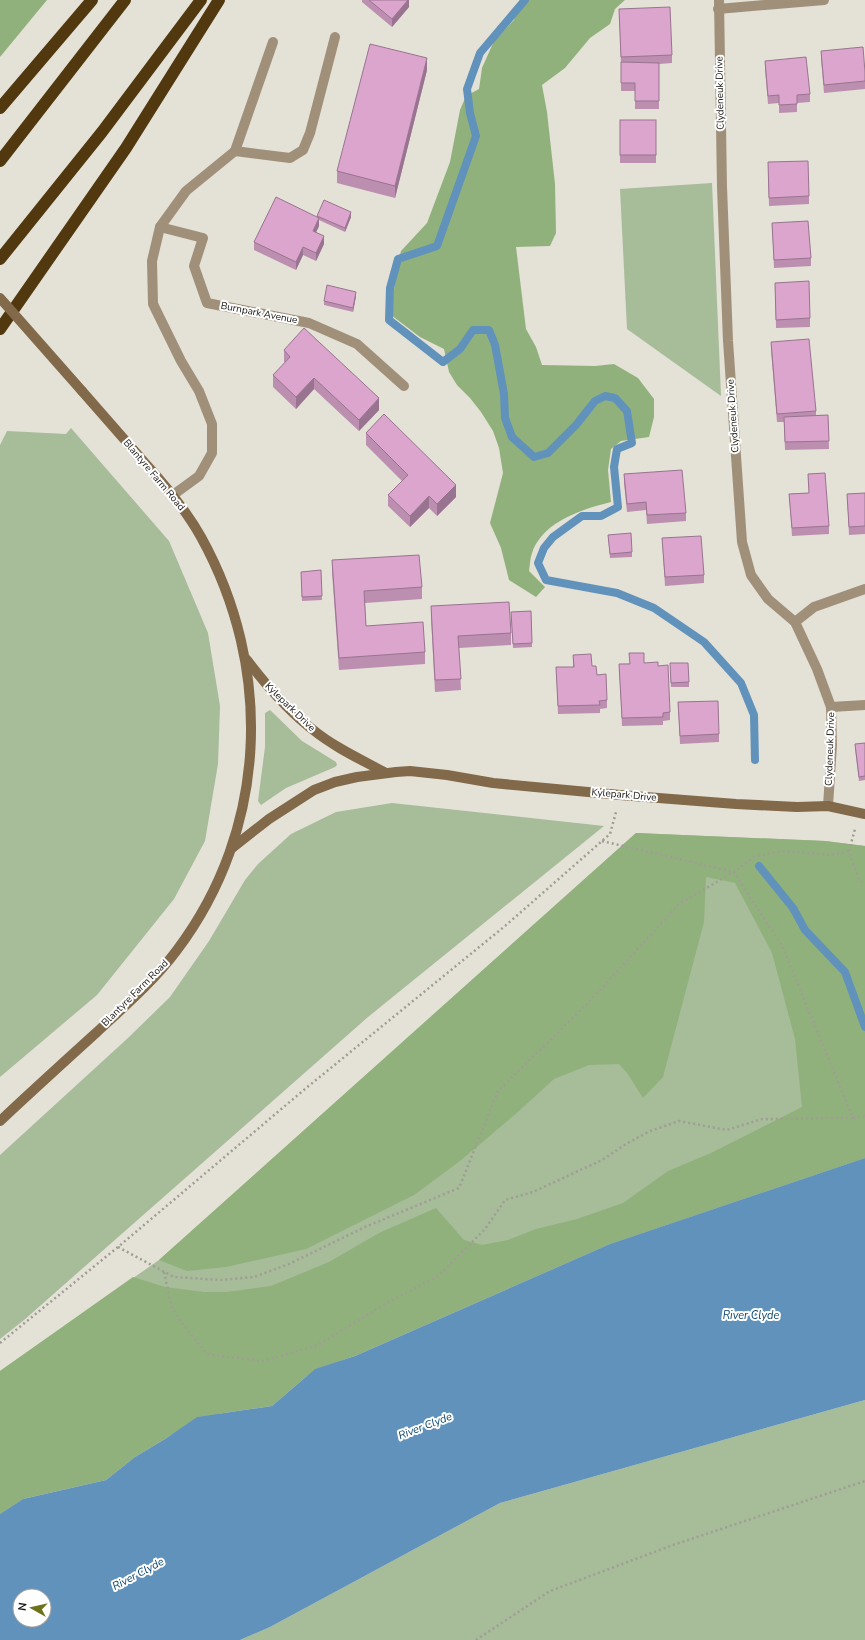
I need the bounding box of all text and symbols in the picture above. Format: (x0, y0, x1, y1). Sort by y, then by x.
street label: Clydeneuk Drive (712, 56, 728, 130)
street label: Burnpark Avenue (219, 299, 299, 327)
street label: Clydeneuk Drive (723, 379, 743, 453)
street label: Blantyre Farm Road (120, 436, 188, 514)
street label: Kylepark Drive (262, 679, 318, 735)
street label: Clydeneuk Drive (822, 712, 838, 786)
street label: Kylepark Drive (591, 785, 657, 805)
street label: Blantyre Farm Road (98, 956, 172, 1030)
water label: River Clyde (723, 1308, 779, 1323)
water label: River Clyde (396, 1409, 454, 1443)
water label: River Clyde (110, 1554, 167, 1594)
north arrow (12, 1588, 52, 1628)
text: N (15, 1602, 31, 1612)

